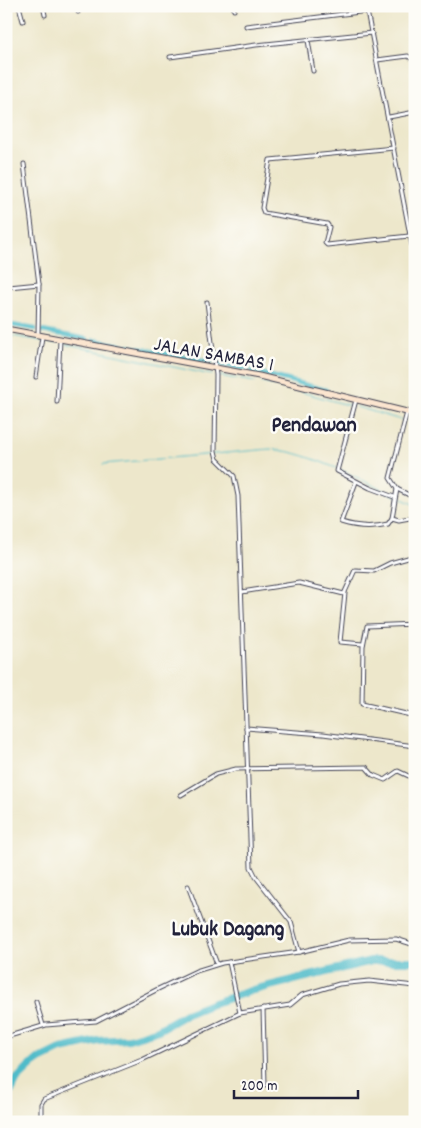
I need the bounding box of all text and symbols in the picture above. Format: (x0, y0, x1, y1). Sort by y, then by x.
street label: JALAN SAMBAS 1 (151, 332, 276, 380)
district label: Pendawan (271, 411, 357, 442)
district label: Lubuk Dagang (172, 915, 285, 946)
scale bar (234, 1068, 357, 1100)
text: 200 m (241, 1076, 278, 1098)

